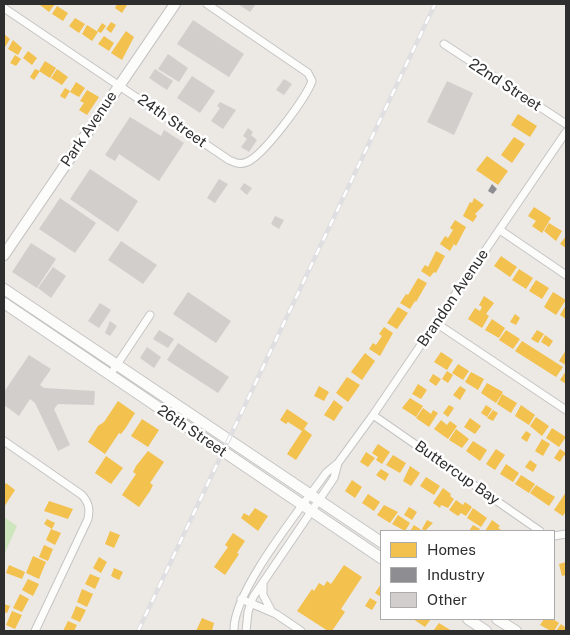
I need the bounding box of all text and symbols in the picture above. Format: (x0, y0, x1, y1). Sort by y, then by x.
street label: 22nd Street (465, 55, 545, 115)
street label: Park Avenue (57, 88, 121, 170)
street label: 24th Street (134, 91, 210, 151)
street label: Brandon Avenue (414, 246, 492, 350)
street label: 26th Street (154, 401, 230, 461)
street label: Buttercup Bay (411, 437, 503, 509)
legend (380, 530, 555, 620)
text: Homes (427, 541, 476, 558)
text: Industry (427, 566, 485, 583)
text: Other (427, 591, 467, 608)

